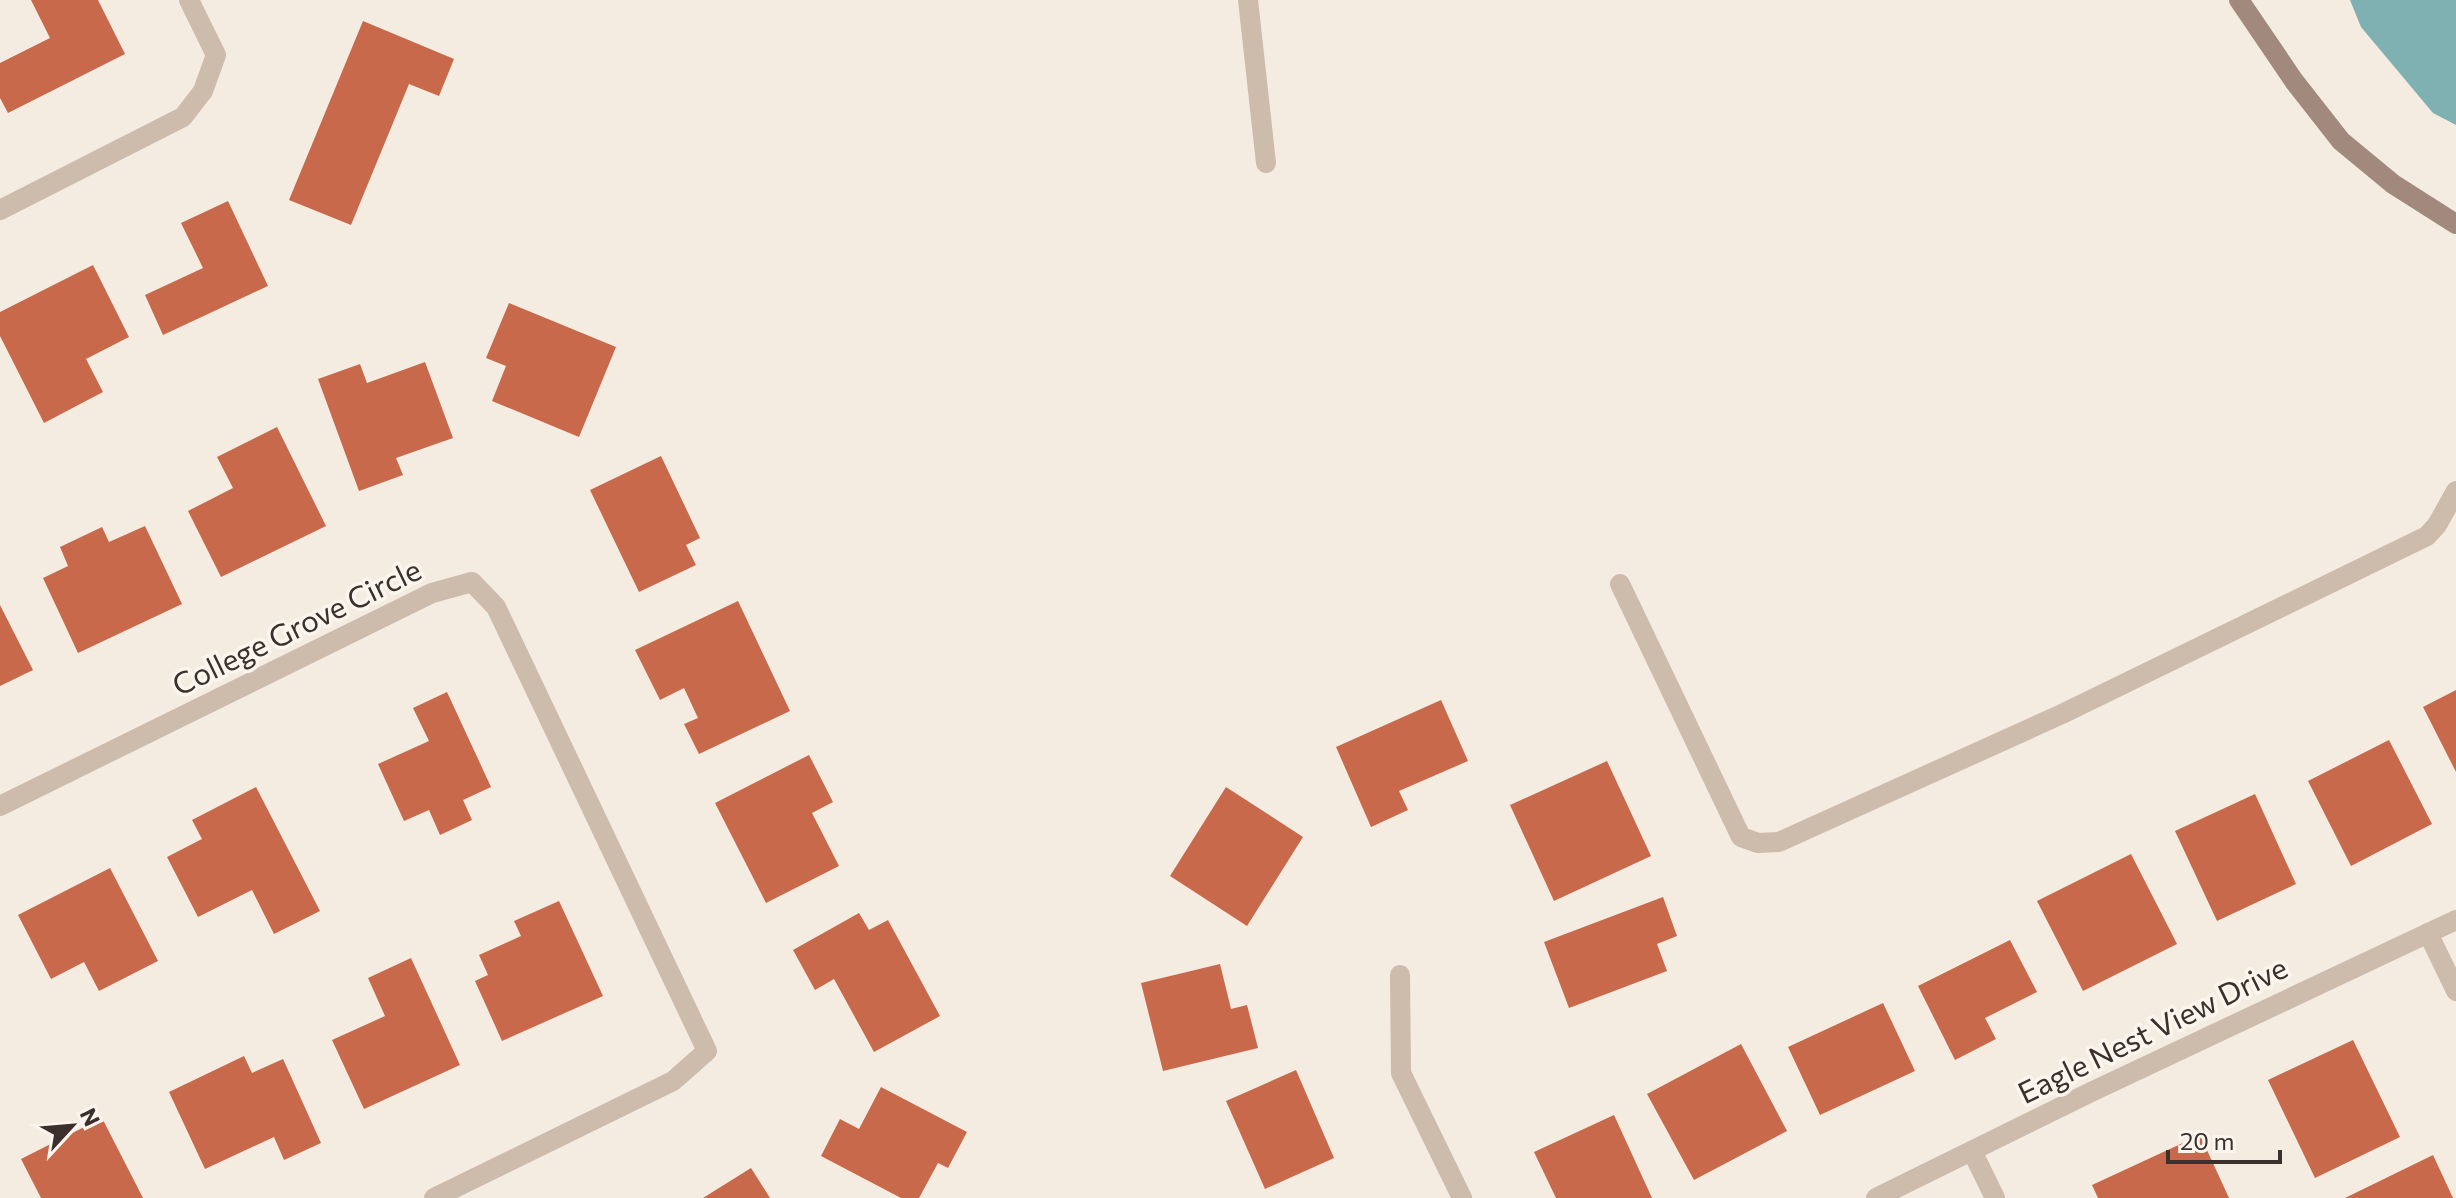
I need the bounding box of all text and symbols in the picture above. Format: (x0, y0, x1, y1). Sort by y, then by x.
street label: College Grove Circle (165, 549, 426, 702)
street label: Eagle Nest View Drive (2011, 947, 2293, 1110)
north arrow (32, 1086, 112, 1166)
text: N (75, 1104, 106, 1130)
scale bar (2168, 1114, 2280, 1164)
text: 20 m (2180, 1126, 2234, 1155)

